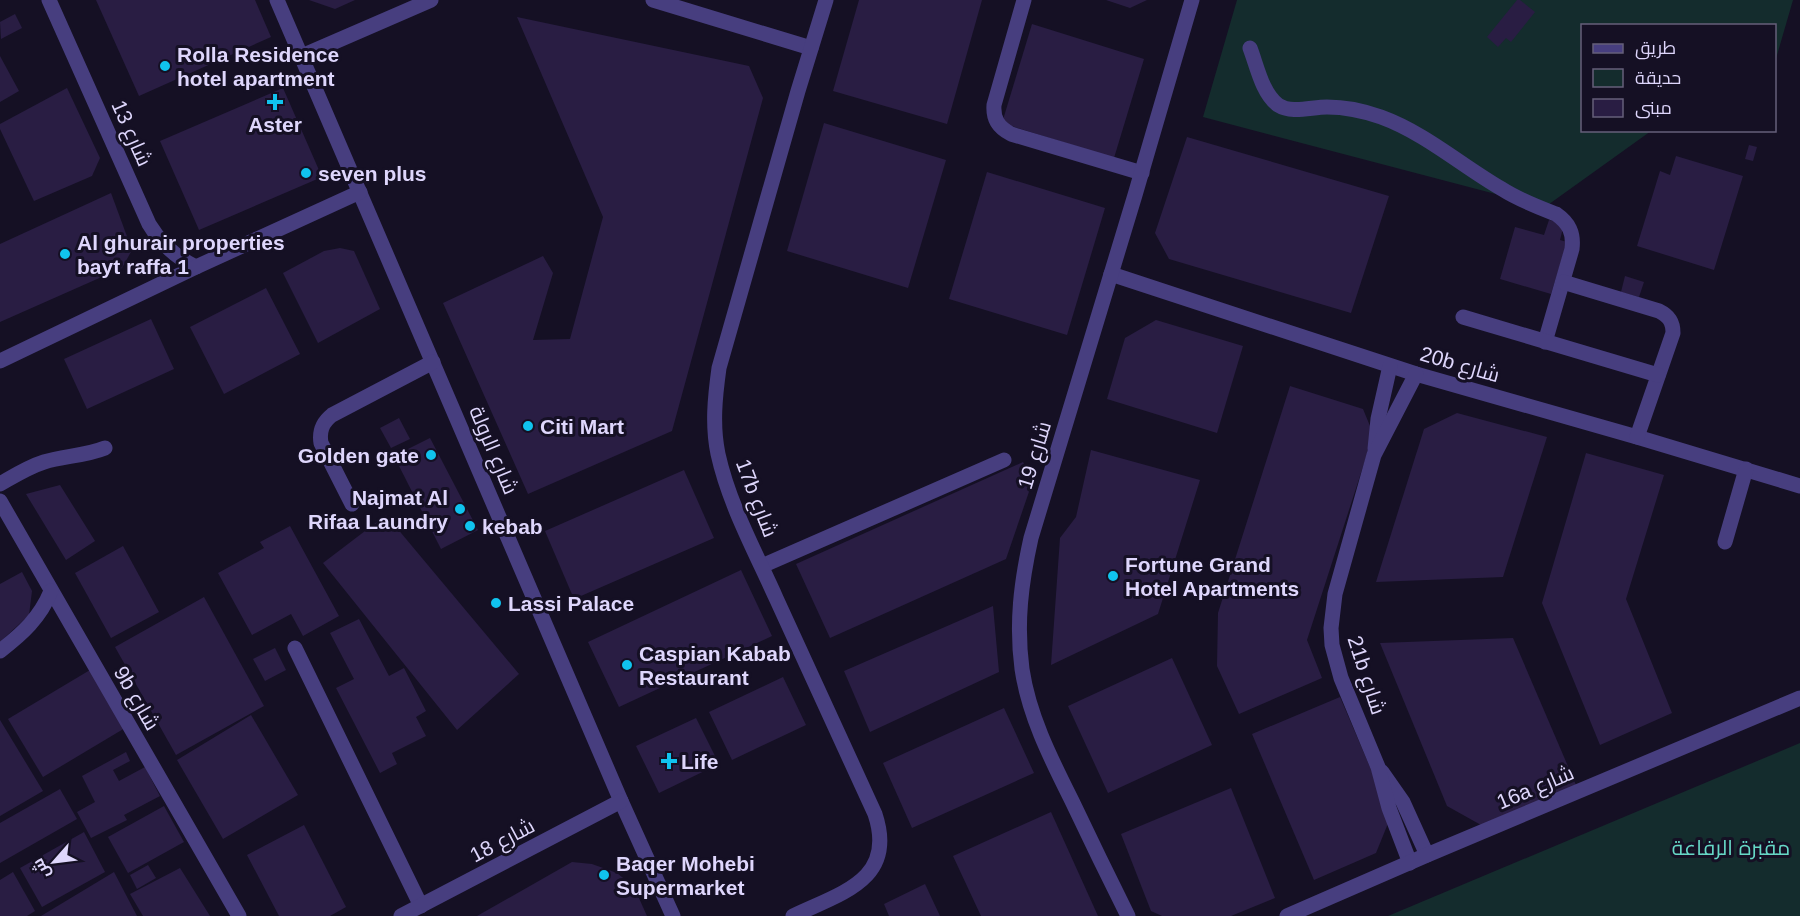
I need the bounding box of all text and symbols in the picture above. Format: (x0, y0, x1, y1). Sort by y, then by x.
legend (1581, 24, 1776, 132)
text: طريق (1635, 38, 1676, 60)
place label: Rolla Residence hotel apartment (177, 43, 339, 90)
marker: Rolla Residence hotel apartment (158, 59, 172, 73)
text: حديقة (1635, 68, 1681, 88)
marker: Aster (268, 95, 282, 109)
street label: شارع 13 (105, 96, 157, 171)
text: مبنى (1635, 98, 1672, 119)
place label: Aster (248, 113, 302, 136)
place label: seven plus (318, 162, 427, 185)
marker: seven plus (299, 166, 313, 180)
place label: Al ghurair properties bayt raffa 1 (77, 231, 285, 278)
marker: Al ghurair properties bayt raffa 1 (58, 247, 72, 261)
street label: 20b شارع (1417, 342, 1502, 389)
street label: شارع الرولة (462, 402, 523, 499)
place label: Citi Mart (540, 415, 624, 438)
street label: شارع 19 (1013, 418, 1058, 493)
marker: Citi Mart (521, 419, 535, 433)
place label: Golden gate (298, 444, 419, 467)
marker: Golden gate (424, 448, 438, 462)
street label: 17b شارع (729, 456, 782, 541)
place label: Najmat Al Rifaa Laundry (308, 486, 448, 533)
marker: Najmat Al Rifaa Laundry (453, 502, 467, 516)
place label: kebab (482, 515, 543, 538)
marker: kebab (463, 519, 477, 533)
place label: Fortune Grand Hotel Apartments (1125, 553, 1299, 600)
marker: Fortune Grand Hotel Apartments (1106, 569, 1120, 583)
place label: Lassi Palace (508, 592, 634, 615)
marker: Lassi Palace (489, 596, 503, 610)
street label: 21b شارع (1341, 633, 1391, 718)
place label: Caspian Kabab Restaurant (639, 642, 791, 689)
marker: Caspian Kabab Restaurant (620, 658, 634, 672)
street label: 9b شارع (107, 662, 164, 736)
place label: Life (681, 750, 718, 773)
marker: Life (662, 754, 676, 768)
street label: 16a شارع (1493, 760, 1578, 816)
street label: شارع 18 (466, 813, 540, 869)
north arrow (24, 832, 84, 892)
park label: مقبرة الرفاعة (1672, 836, 1790, 860)
place label: Baqer Mohebi Supermarket (616, 852, 755, 899)
text: ش (29, 855, 54, 882)
marker: Baqer Mohebi Supermarket (597, 868, 611, 882)

